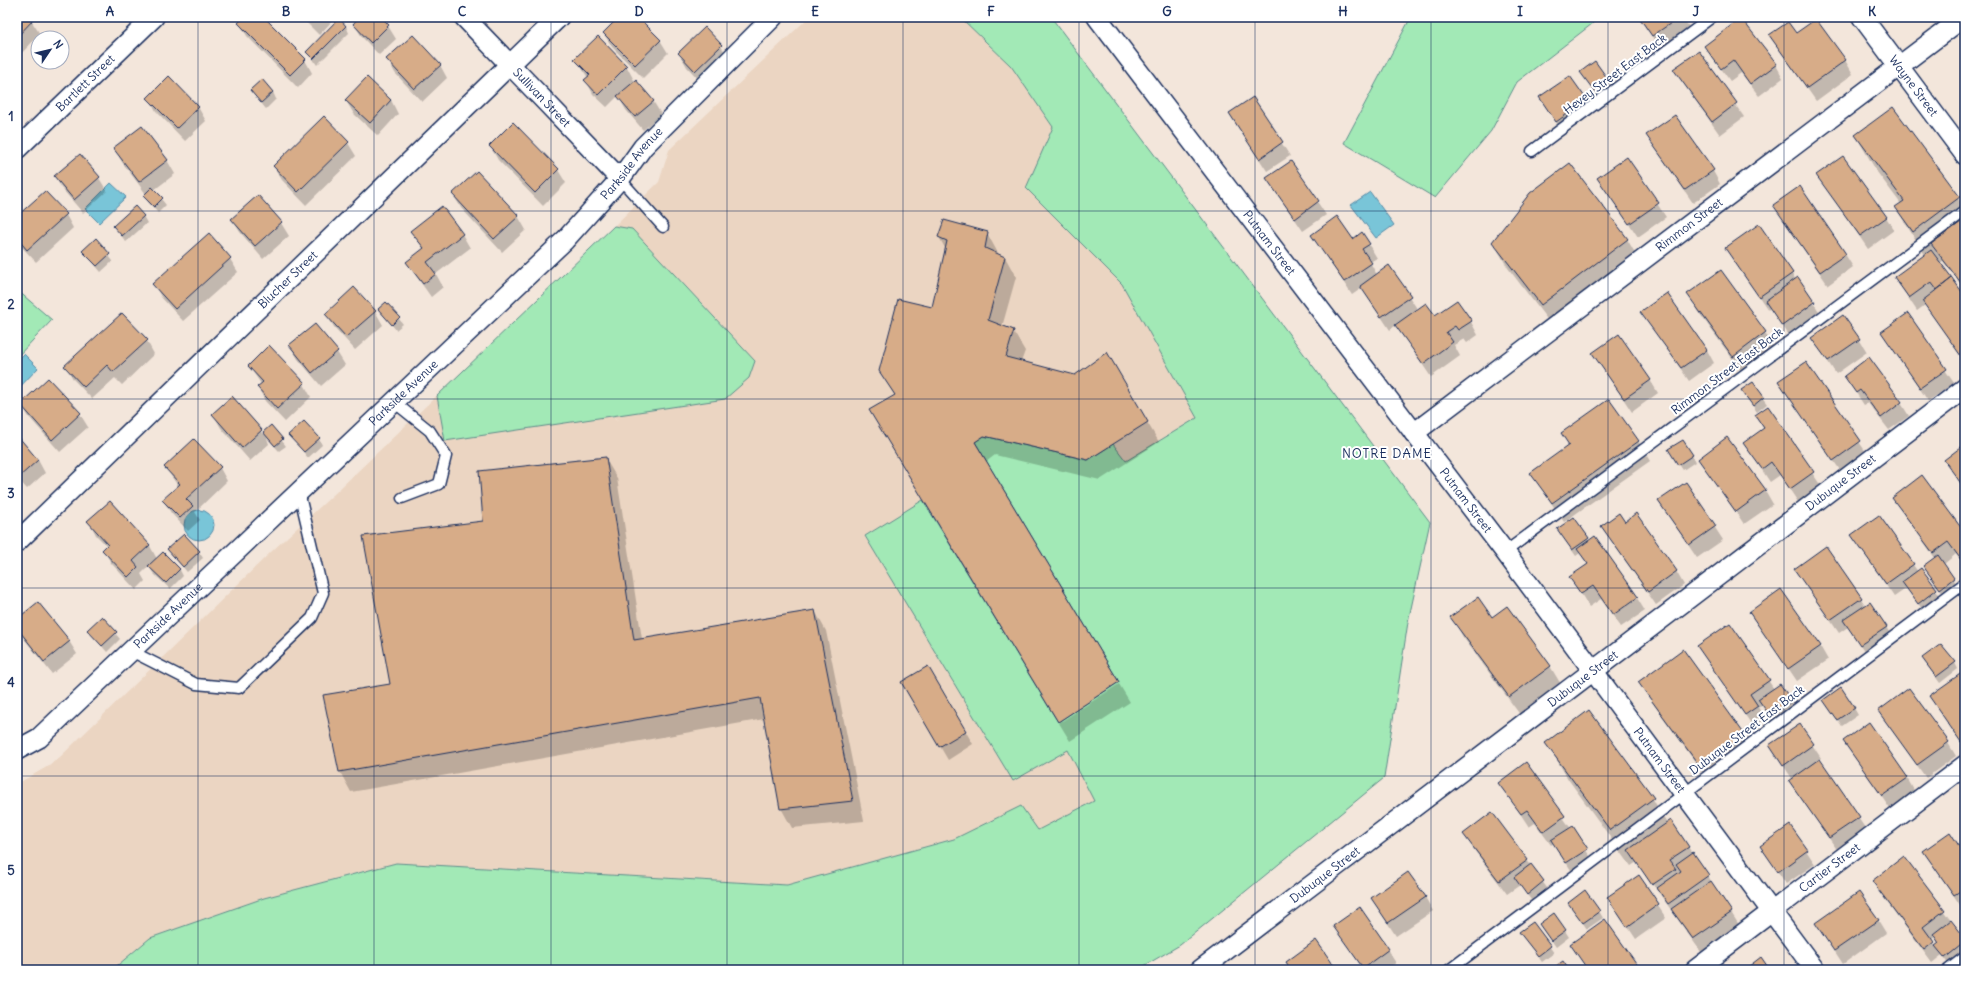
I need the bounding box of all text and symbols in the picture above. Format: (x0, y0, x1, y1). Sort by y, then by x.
text: A (106, 3, 115, 20)
text: B (282, 3, 291, 20)
text: C (458, 3, 467, 20)
text: D (634, 3, 644, 20)
text: E (811, 3, 819, 20)
text: F (987, 3, 995, 20)
text: G (1162, 3, 1172, 20)
text: H (1338, 3, 1348, 20)
text: I (1517, 3, 1523, 20)
text: J (1693, 3, 1700, 20)
text: K (1868, 3, 1877, 20)
north arrow (30, 30, 70, 70)
street label: Hevey Street East Back (1560, 30, 1669, 117)
text: N (50, 37, 66, 51)
street label: Bartlett Street (53, 51, 118, 114)
street label: Wayne Street (1886, 52, 1942, 119)
street label: Sullivan Street (510, 65, 574, 130)
text: 1 (8, 108, 14, 125)
street label: Parkside Avenue (597, 124, 666, 203)
street label: Rimmon Street (1652, 194, 1725, 255)
street label: Putnam Street (1240, 207, 1299, 278)
street label: Blucher Street (255, 247, 320, 311)
text: 2 (7, 296, 15, 313)
street label: Rimmon Street East Back (1668, 324, 1785, 417)
street label: Parkside Avenue (365, 356, 441, 429)
district label: NOTRE DAME (1342, 445, 1432, 462)
street label: Dubuque Street (1802, 451, 1878, 514)
street label: Putnam Street (1437, 465, 1496, 536)
text: 3 (7, 485, 15, 502)
street label: Parkside Avenue (130, 579, 206, 652)
street label: Dubuque Street (1545, 647, 1621, 710)
text: 4 (7, 674, 15, 691)
street label: Dubuque Street East Back (1686, 682, 1807, 778)
street label: Putnam Street (1631, 724, 1689, 795)
street label: Cartier Street (1796, 839, 1863, 895)
street label: Dubuque Street (1287, 843, 1363, 906)
text: 5 (7, 862, 15, 879)

